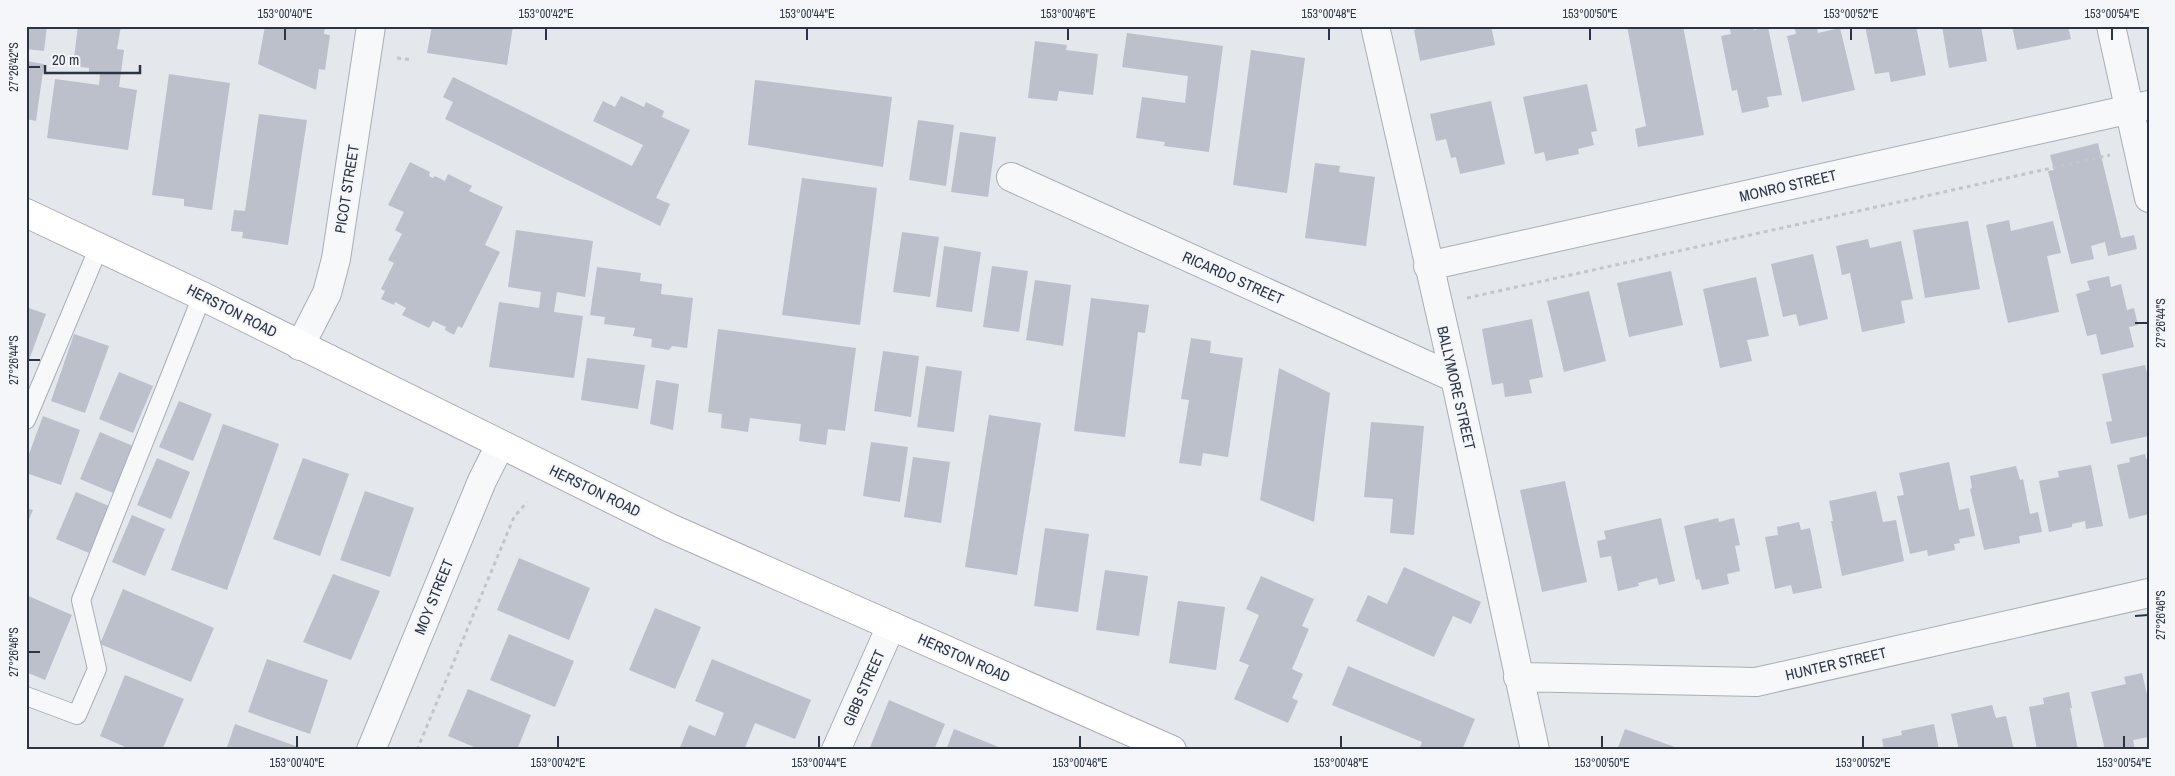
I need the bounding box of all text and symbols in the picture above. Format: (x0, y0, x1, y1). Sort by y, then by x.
text: 153°00'40"E (257, 6, 313, 22)
text: 153°00'42"E (518, 6, 574, 22)
text: 153°00'44"E (779, 6, 835, 22)
text: 153°00'46"E (1040, 6, 1096, 22)
text: 153°00'48"E (1301, 6, 1357, 22)
text: 153°00'50"E (1562, 6, 1618, 22)
text: 153°00'52"E (1823, 6, 1879, 22)
text: 153°00'54"E (2084, 6, 2140, 22)
text: 27°26'42"S (6, 42, 22, 92)
scale bar (45, 42, 140, 74)
text: 20 m (52, 49, 79, 70)
street label: PICOT STREET (329, 143, 364, 235)
street label: MONRO STREET (1737, 164, 1839, 207)
street label: RICARDO STREET (1179, 246, 1288, 309)
street label: HERSTON ROAD (183, 279, 281, 342)
text: 27°26'44"S (2153, 298, 2169, 348)
street label: BALLYMORE STREET (1432, 324, 1481, 452)
text: 27°26'44"S (6, 335, 22, 385)
street label: HERSTON ROAD (546, 459, 644, 522)
street label: MOY STREET (409, 555, 458, 638)
text: 27°26'46"S (2153, 590, 2169, 640)
text: 27°26'46"S (6, 627, 22, 677)
street label: HERSTON ROAD (915, 628, 1014, 687)
street label: HUNTER STREET (1783, 642, 1889, 685)
street label: GIBB STREET (837, 646, 890, 729)
text: 153°00'40"E (269, 755, 325, 771)
text: 153°00'42"E (530, 755, 586, 771)
text: 153°00'44"E (791, 755, 847, 771)
text: 153°00'46"E (1052, 755, 1108, 771)
text: 153°00'48"E (1313, 755, 1369, 771)
text: 153°00'50"E (1574, 755, 1630, 771)
text: 153°00'52"E (1835, 755, 1891, 771)
text: 153°00'54"E (2096, 755, 2152, 771)

